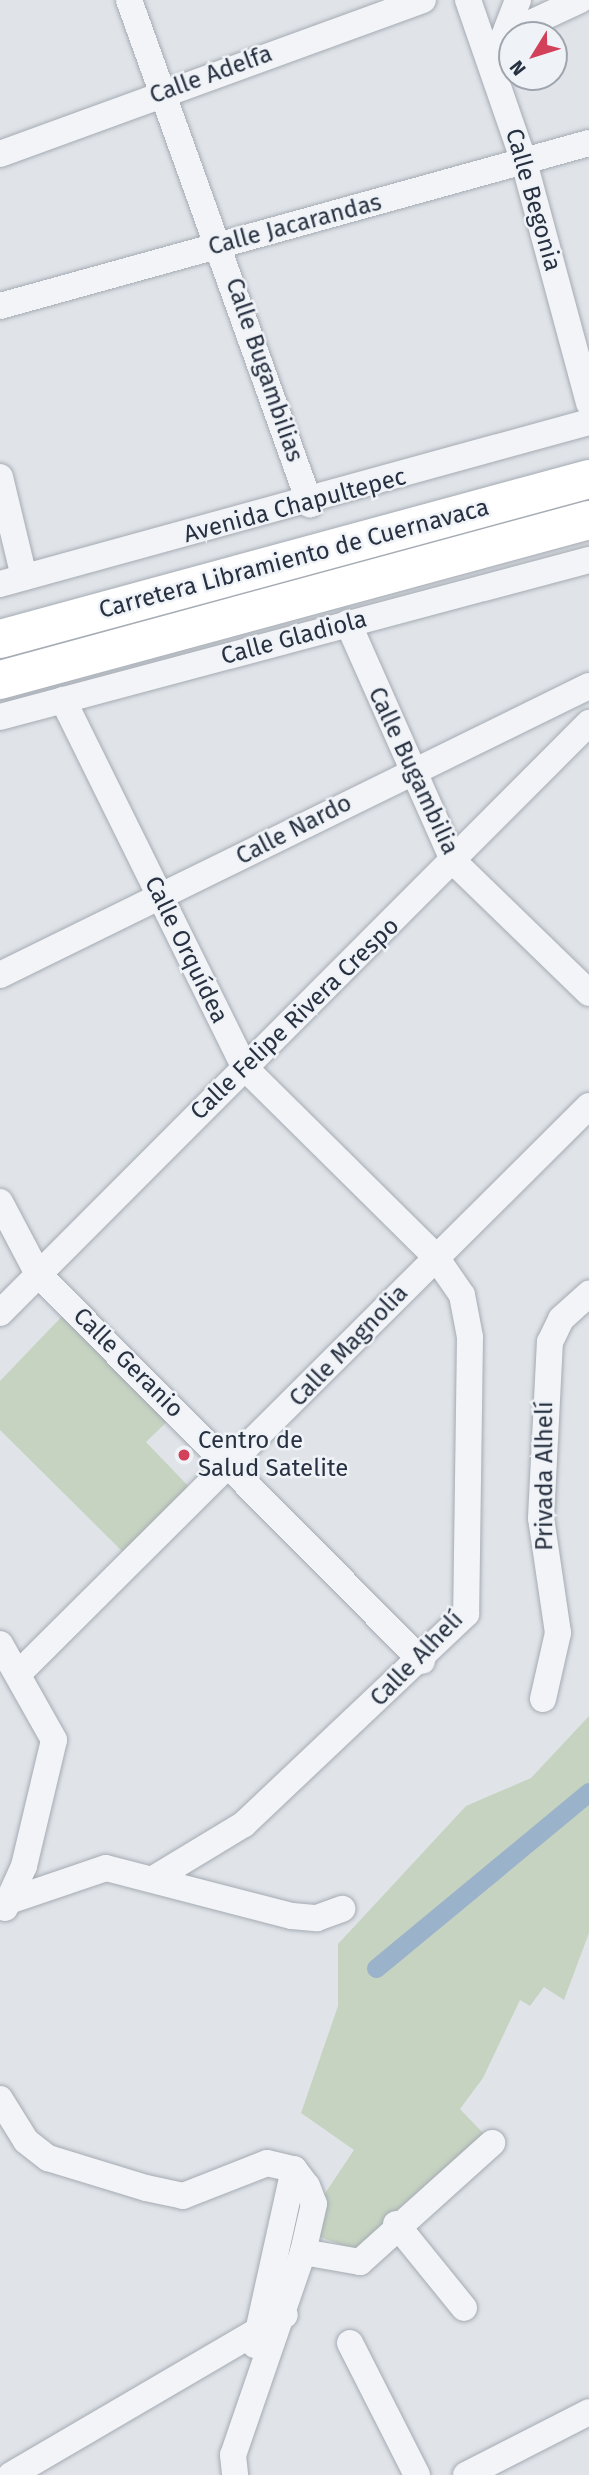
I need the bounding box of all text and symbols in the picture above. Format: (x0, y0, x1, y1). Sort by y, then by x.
north arrow (498, 21, 568, 91)
street label: Calle Adelfa (146, 40, 276, 110)
text: N (505, 56, 531, 80)
street label: Calle Begonia (499, 125, 567, 275)
street label: Calle Jacarandas (205, 188, 385, 262)
street label: Calle Bugambilias (219, 274, 309, 466)
street label: Avenida Chapultepec (181, 462, 409, 550)
street label: Carretera Libramiento de Cuernavaca (96, 493, 492, 625)
street label: Calle Gladiola (218, 605, 370, 671)
street label: Calle Bugambilia (362, 683, 464, 859)
street label: Calle Nardo (231, 789, 357, 871)
street label: Calle Orquídea (138, 872, 234, 1028)
street label: Calle Felipe Rivera Crespo (185, 912, 405, 1126)
street label: Calle Magnolia (284, 1279, 414, 1413)
street label: Calle Geranio (67, 1302, 189, 1424)
street label: Privada Alhelí (531, 1401, 559, 1551)
place label: Centro de Salud Satelite (198, 1427, 348, 1483)
marker: Centro de Salud Satelite (176, 1447, 192, 1463)
street label: Calle Alhelí (365, 1605, 469, 1713)

